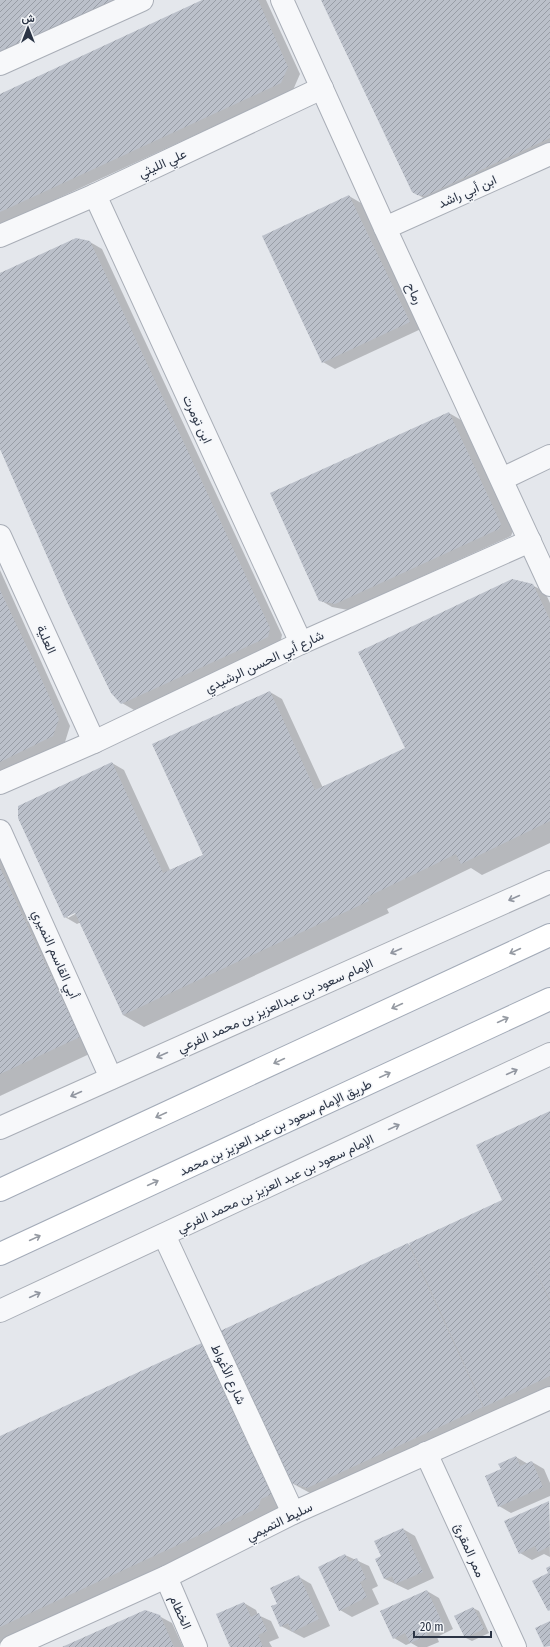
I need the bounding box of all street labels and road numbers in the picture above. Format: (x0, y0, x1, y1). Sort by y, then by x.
street label: علي الليثي (136, 146, 190, 184)
street label: ابن أبي راشد (436, 172, 500, 214)
street label: رماح (401, 280, 426, 307)
street label: ابن تومرت (179, 393, 215, 446)
street label: العلية (34, 623, 59, 656)
street label: شارع أبي الحسن الرشيدي (202, 627, 327, 698)
street label: أبي القاسم النميري (26, 907, 82, 1002)
street label: الإمام سعود بن عبدالعزيز بن محمد الفرعي (175, 955, 377, 1058)
street label: طريق الإمام سعود بن عبد العزيز بن محمد (177, 1076, 375, 1181)
street label: الإمام سعود بن عبد العزيز بن محمد الفرعي (174, 1131, 377, 1239)
street label: شارع الأغواط (206, 1342, 249, 1408)
street label: سليط التميمي (244, 1499, 316, 1547)
street label: ممر المقرئ (450, 1521, 488, 1580)
street label: الخطام (166, 1593, 195, 1632)

